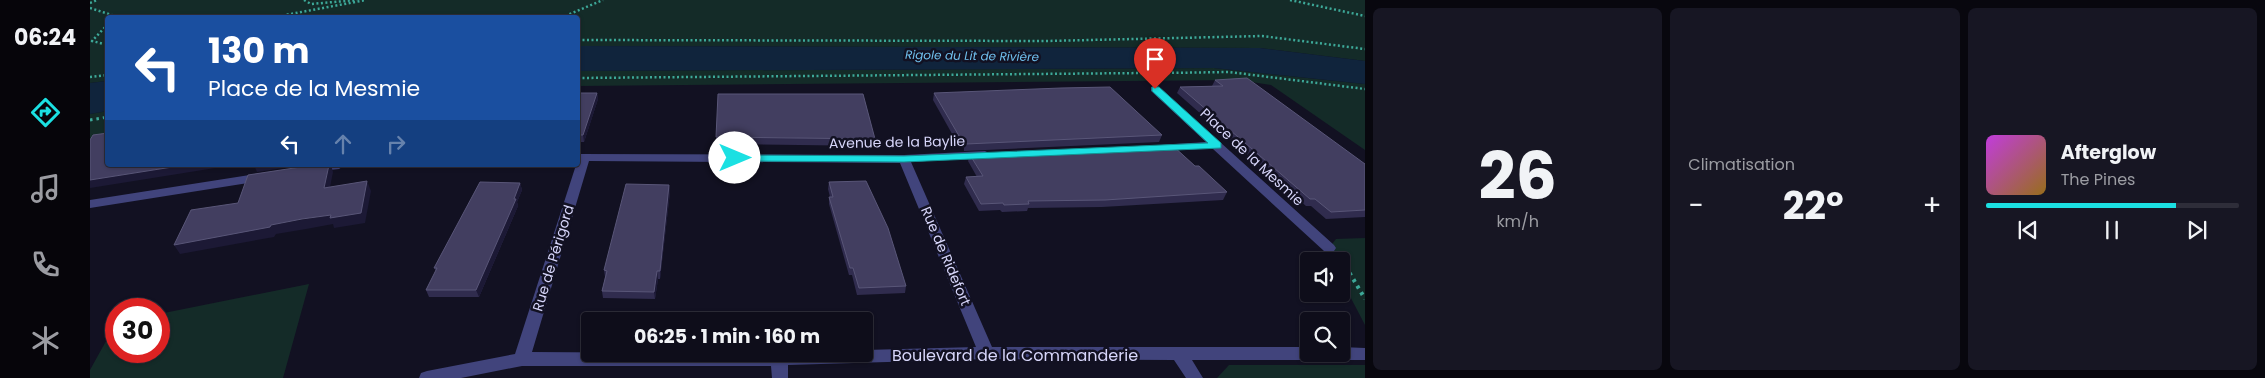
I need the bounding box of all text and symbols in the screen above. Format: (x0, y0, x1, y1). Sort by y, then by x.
text: 06:24 (14, 22, 76, 53)
text: 130 m (208, 26, 310, 75)
icon: left (125, 35, 190, 100)
pin (1134, 38, 1176, 89)
icon: arrive (1141, 45, 1169, 73)
water label: Rigole du Lit de Rivière (905, 46, 1040, 65)
text: Place de la Mesmie (208, 73, 420, 104)
icon: directions (28, 95, 63, 130)
street label: Place de la Mesmie (1196, 104, 1308, 211)
icon: left (276, 130, 304, 158)
icon: ahead (329, 130, 357, 158)
icon: right (382, 130, 410, 158)
position arrow (708, 131, 760, 183)
street label: Avenue de la Baylie (829, 131, 966, 153)
text: 26 (1478, 131, 1557, 222)
text: Afterglow (2061, 139, 2156, 166)
text: Climatisation (1688, 153, 1795, 176)
text: The Pines (2061, 168, 2135, 191)
icon: music (28, 171, 63, 206)
text: 22° (1783, 179, 1844, 232)
text: − (1688, 186, 1704, 225)
text: + (1923, 186, 1942, 225)
street label: Rue de Périgord (527, 202, 579, 314)
street label: Rue de Ridefort (916, 203, 976, 309)
text: km/h (1496, 210, 1539, 233)
icon: previous (2014, 216, 2042, 244)
icon: pause (2098, 216, 2126, 244)
icon: next (2183, 216, 2211, 244)
icon: phone (28, 247, 63, 282)
map controls (1300, 252, 1350, 362)
button: sound (1300, 252, 1350, 302)
speed limit sign: 30 (105, 298, 170, 363)
button: search (1300, 312, 1350, 362)
icon: climate (28, 323, 63, 358)
text: 06:25 · 1 min · 160 m (634, 323, 820, 350)
street label: Boulevard de la Commanderie (892, 344, 1138, 367)

